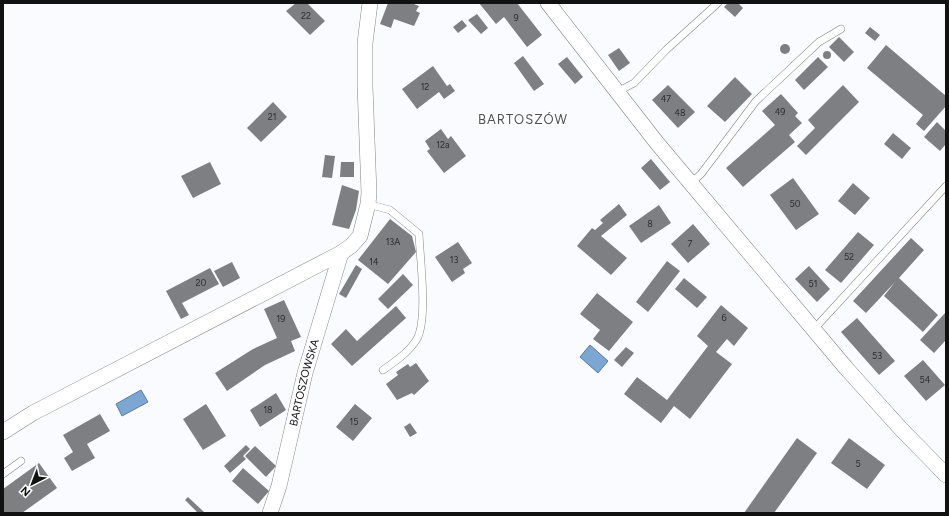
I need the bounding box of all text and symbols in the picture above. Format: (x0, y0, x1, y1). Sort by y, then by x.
house number: 22 (301, 10, 311, 21)
house number: 9 (513, 12, 519, 23)
house number: 12 (421, 81, 429, 92)
house number: 47 (661, 93, 671, 104)
house number: 49 (775, 106, 785, 117)
house number: 48 (674, 107, 686, 118)
house number: 21 (268, 111, 276, 122)
district label: BARTOSZÓW (478, 112, 568, 127)
house number: 12a (436, 139, 450, 150)
house number: 50 (790, 198, 801, 209)
house number: 8 (647, 218, 653, 229)
house number: 13A (386, 236, 400, 247)
house number: 7 (688, 238, 693, 249)
house number: 52 (844, 251, 854, 262)
house number: 13 (450, 254, 458, 265)
house number: 14 (369, 256, 379, 267)
house number: 20 (196, 277, 207, 288)
house number: 51 (809, 278, 817, 289)
house number: 6 (721, 312, 727, 323)
house number: 19 (277, 313, 285, 324)
street label: BARTOSZOWSKA (287, 337, 322, 427)
house number: 53 (872, 350, 882, 361)
house number: 54 (920, 374, 931, 385)
house number: 18 (263, 404, 273, 415)
house number: 15 (350, 416, 358, 427)
house number: 5 (855, 458, 861, 469)
north arrow (12, 464, 52, 504)
text: N (18, 483, 33, 499)

